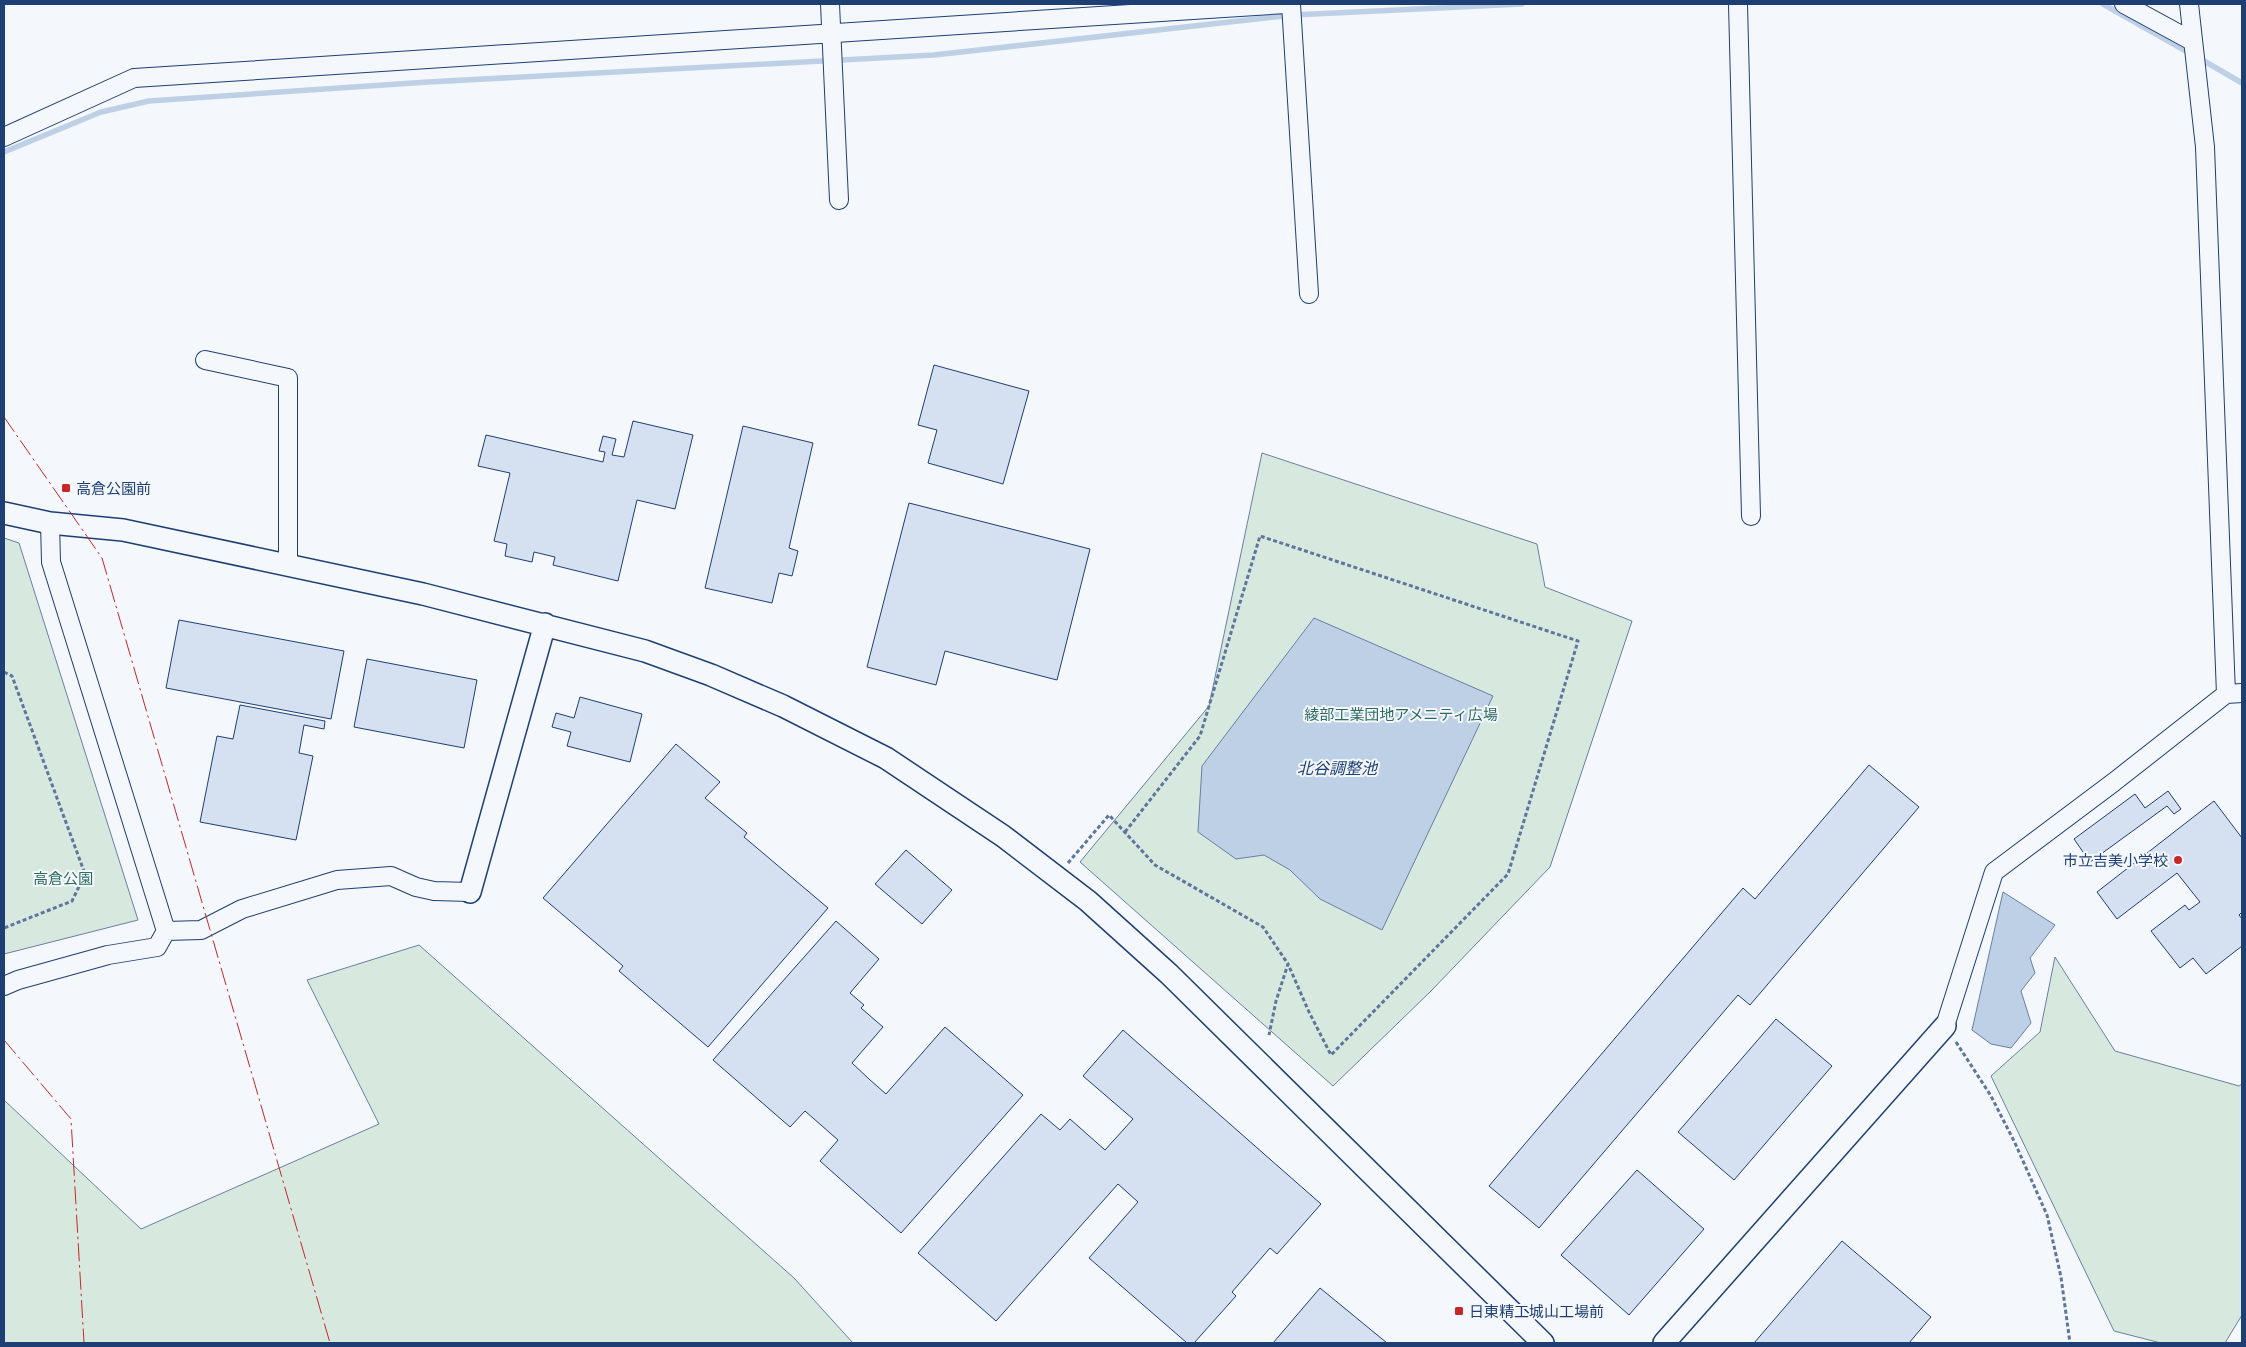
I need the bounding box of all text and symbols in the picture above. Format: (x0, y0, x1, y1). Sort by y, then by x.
place label: 高倉公園前 (76, 478, 151, 499)
marker: 高倉公園前 (60, 482, 72, 494)
park label: 綾部工業団地アメニティ広場 (1304, 704, 1498, 725)
water label: 北谷調整池 (1297, 757, 1379, 779)
place label: 市立吉美小学校 (2063, 850, 2168, 871)
marker: 市立吉美小学校 (2172, 854, 2184, 866)
park label: 高倉公園 (33, 868, 93, 889)
place label: 日東精工城山工場前 (1469, 1301, 1604, 1322)
marker: 日東精工城山工場前 (1453, 1305, 1465, 1317)

